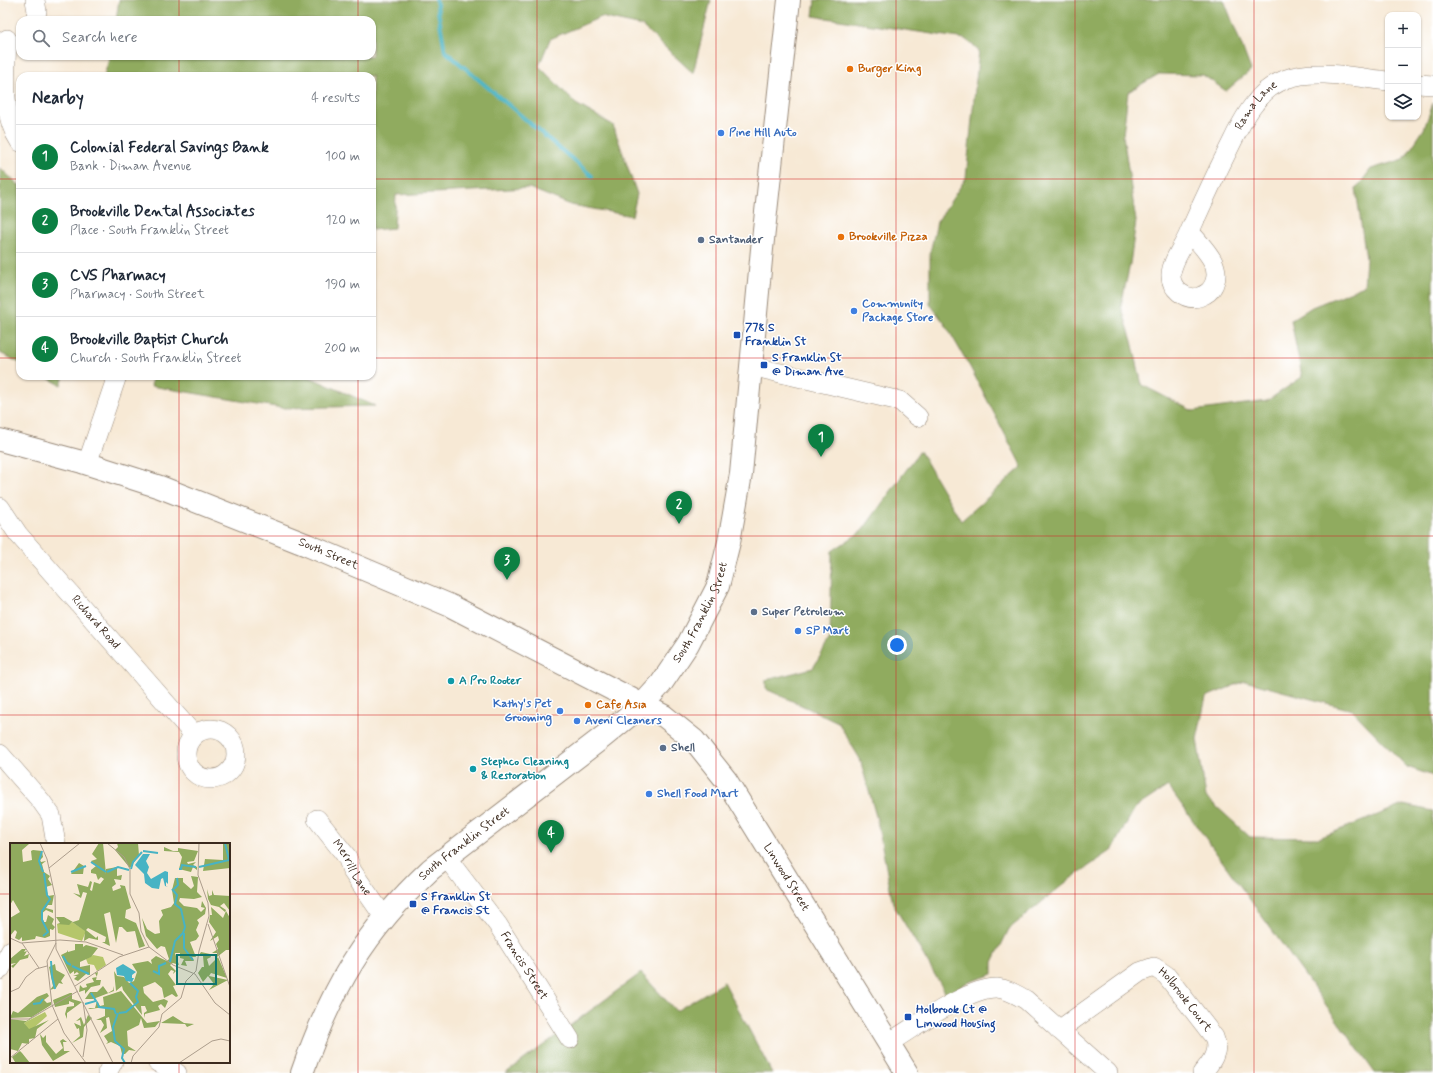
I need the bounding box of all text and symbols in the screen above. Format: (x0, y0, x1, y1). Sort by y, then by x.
map controls (1385, 12, 1421, 120)
button: + (1385, 12, 1421, 48)
search box (16, 16, 376, 60)
icon: search (30, 27, 52, 49)
text: Search here (62, 28, 138, 48)
button: − (1385, 48, 1421, 84)
place label: Burger King (858, 61, 921, 78)
marker: Burger King (845, 64, 855, 74)
street label: Rama Lane (1231, 77, 1281, 133)
button: layers (1385, 84, 1421, 120)
text: Nearby (32, 87, 84, 109)
text: 4 results (311, 90, 360, 107)
place label: Pine Hill Auto (729, 125, 797, 141)
marker: Pine Hill Auto (716, 128, 726, 138)
text: Colonial Federal Savings Bank (70, 138, 269, 158)
text: 1 (42, 148, 48, 165)
text: 100 m (325, 148, 360, 165)
text: Bank · Diman Avenue (70, 158, 192, 175)
text: Brookville Dental Associates (70, 202, 255, 222)
text: 2 (42, 212, 48, 229)
text: 120 m (326, 212, 360, 229)
text: Place · South Franklin Street (70, 222, 229, 239)
place label: Brookville Pizza (849, 229, 928, 245)
place label: Santander (709, 232, 763, 248)
marker: Brookville Pizza (836, 232, 846, 242)
marker: Santander (696, 235, 706, 245)
text: CVS Pharmacy (70, 266, 166, 286)
text: 3 (42, 276, 48, 293)
text: 190 m (325, 276, 360, 293)
text: Pharmacy · South Street (70, 286, 205, 303)
place label: Community Package Store (862, 296, 934, 326)
marker: Community Package Store (849, 306, 859, 316)
place label: 778 S Franklin St (745, 320, 807, 350)
text: Brookville Baptist Church (70, 330, 228, 350)
marker: 778 S Franklin St (732, 330, 742, 340)
text: 4 (41, 340, 49, 357)
text: 200 m (325, 340, 360, 357)
text: Church · South Franklin Street (70, 350, 241, 367)
place label: S Franklin St @ Diman Ave (772, 350, 844, 380)
marker: S Franklin St @ Diman Ave (759, 360, 769, 370)
pin: 1 (808, 424, 834, 457)
pin: 2 (666, 491, 692, 524)
street label: South Street (296, 534, 361, 574)
pin: 3 (494, 547, 520, 580)
street label: South Franklin Street (669, 560, 732, 666)
street label: Richard Road (67, 592, 123, 653)
place label: Super Petroleum (762, 604, 845, 620)
marker: Super Petroleum (749, 607, 759, 617)
place label: SP Mart (806, 623, 849, 639)
marker: SP Mart (793, 626, 803, 636)
your location (887, 635, 907, 655)
place label: A Pro Rooter (459, 673, 522, 689)
marker: A Pro Rooter (446, 676, 456, 686)
place label: Kathy's Pet Grooming (493, 696, 552, 727)
place label: Cafe Asia (596, 697, 647, 713)
marker: Cafe Asia (583, 700, 593, 710)
marker: Kathy's Pet Grooming (555, 706, 565, 716)
place label: Aveni Cleaners (585, 713, 662, 729)
marker: Aveni Cleaners (572, 716, 582, 726)
place label: Shell (671, 740, 695, 756)
marker: Shell (658, 743, 668, 753)
place label: Stephco Cleaning & Restoration (481, 754, 569, 784)
marker: Stephco Cleaning & Restoration (468, 764, 478, 774)
place label: Shell Food Mart (657, 786, 739, 802)
marker: Shell Food Mart (644, 789, 654, 799)
street label: South Franklin Street (415, 803, 514, 884)
pin: 4 (538, 820, 564, 853)
street label: Merrill Lane (328, 836, 375, 899)
street label: Linwood Street (759, 841, 813, 915)
inset map (10, 843, 230, 1063)
place label: S Franklin St @ Francis St (421, 889, 491, 919)
marker: S Franklin St @ Francis St (408, 899, 418, 909)
street label: Francis Street (496, 929, 552, 1003)
street label: Holbrook Court (1155, 964, 1215, 1035)
place label: Holbrook Ct @ Linwood Housing (916, 1002, 996, 1033)
marker: Holbrook Ct @ Linwood Housing (903, 1012, 913, 1022)

